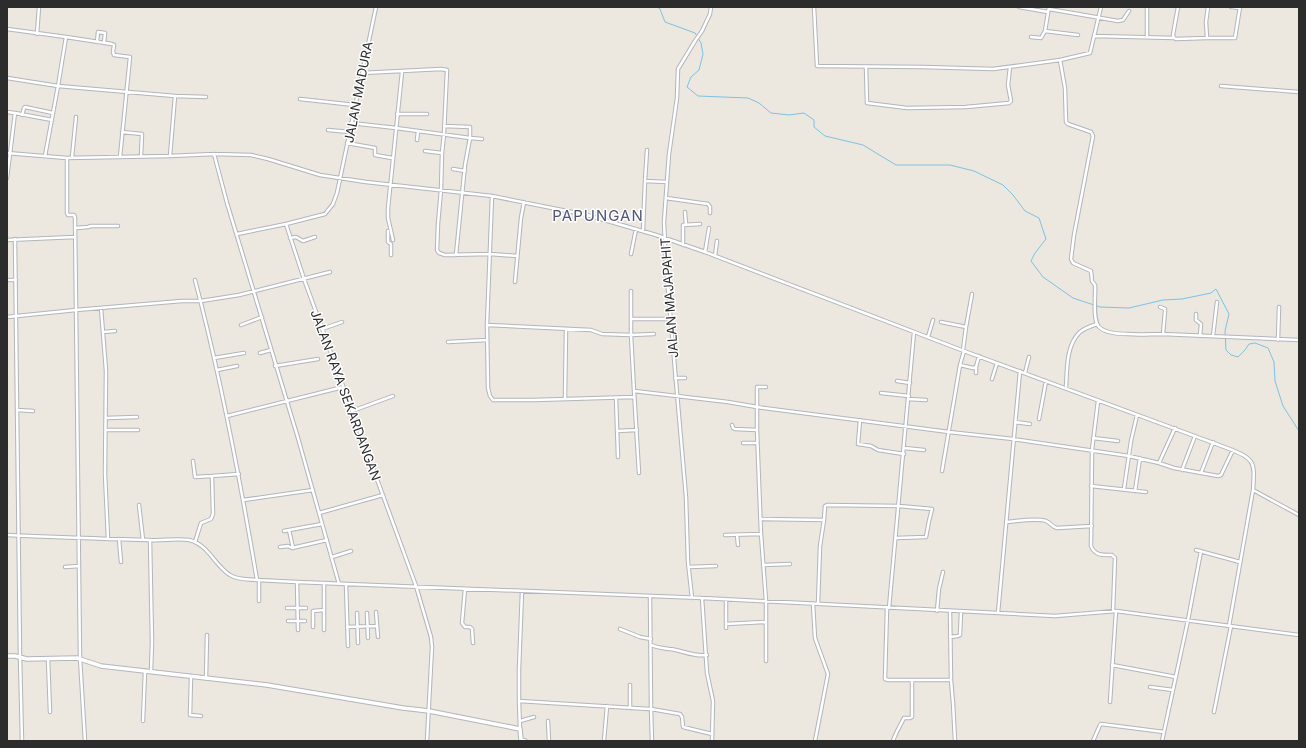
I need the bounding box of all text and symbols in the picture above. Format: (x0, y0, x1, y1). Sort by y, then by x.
street label: JALAN MADURA (340, 40, 376, 144)
district label: PAPUNGAN (552, 206, 644, 225)
street label: JALAN MAJAPAHIT (657, 237, 681, 359)
street label: JALAN RAYA SEKARDANGAN (308, 307, 384, 483)

